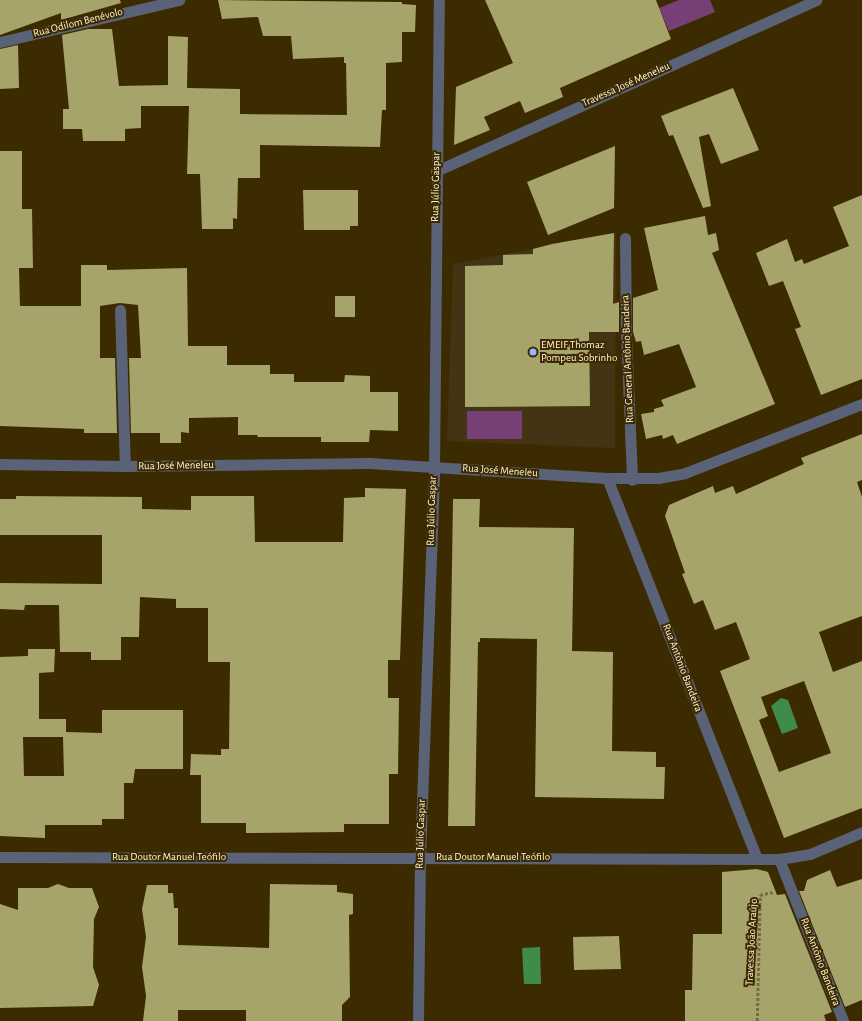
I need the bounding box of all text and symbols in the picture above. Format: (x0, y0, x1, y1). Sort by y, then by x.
street label: Rua Odilom Benévolo (32, 5, 124, 41)
street label: Travessa José Meneleu (580, 60, 672, 110)
street label: Rua Júlio Gaspar (429, 152, 443, 222)
street label: Rua General Antônio Bandeira (619, 295, 637, 423)
place label: EMEIF Thomaz Pompeu Sobrinho (541, 339, 617, 365)
marker: EMEIF Thomaz Pompeu Sobrinho (528, 347, 538, 357)
street label: Rua José Meneleu (138, 459, 214, 473)
street label: Rua José Meneleu (462, 462, 538, 480)
street label: Rua Júlio Gaspar (424, 476, 440, 546)
street label: Rua Antônio Bandeira (659, 622, 705, 714)
street label: Rua Júlio Gaspar (413, 799, 429, 869)
street label: Rua Doutor Manuel Teófilo (112, 850, 226, 864)
street label: Rua Doutor Manuel Teófilo (436, 850, 550, 864)
street label: Travessa João Araújo (743, 898, 761, 986)
street label: Rua Antônio Bandeira (797, 916, 843, 1008)

